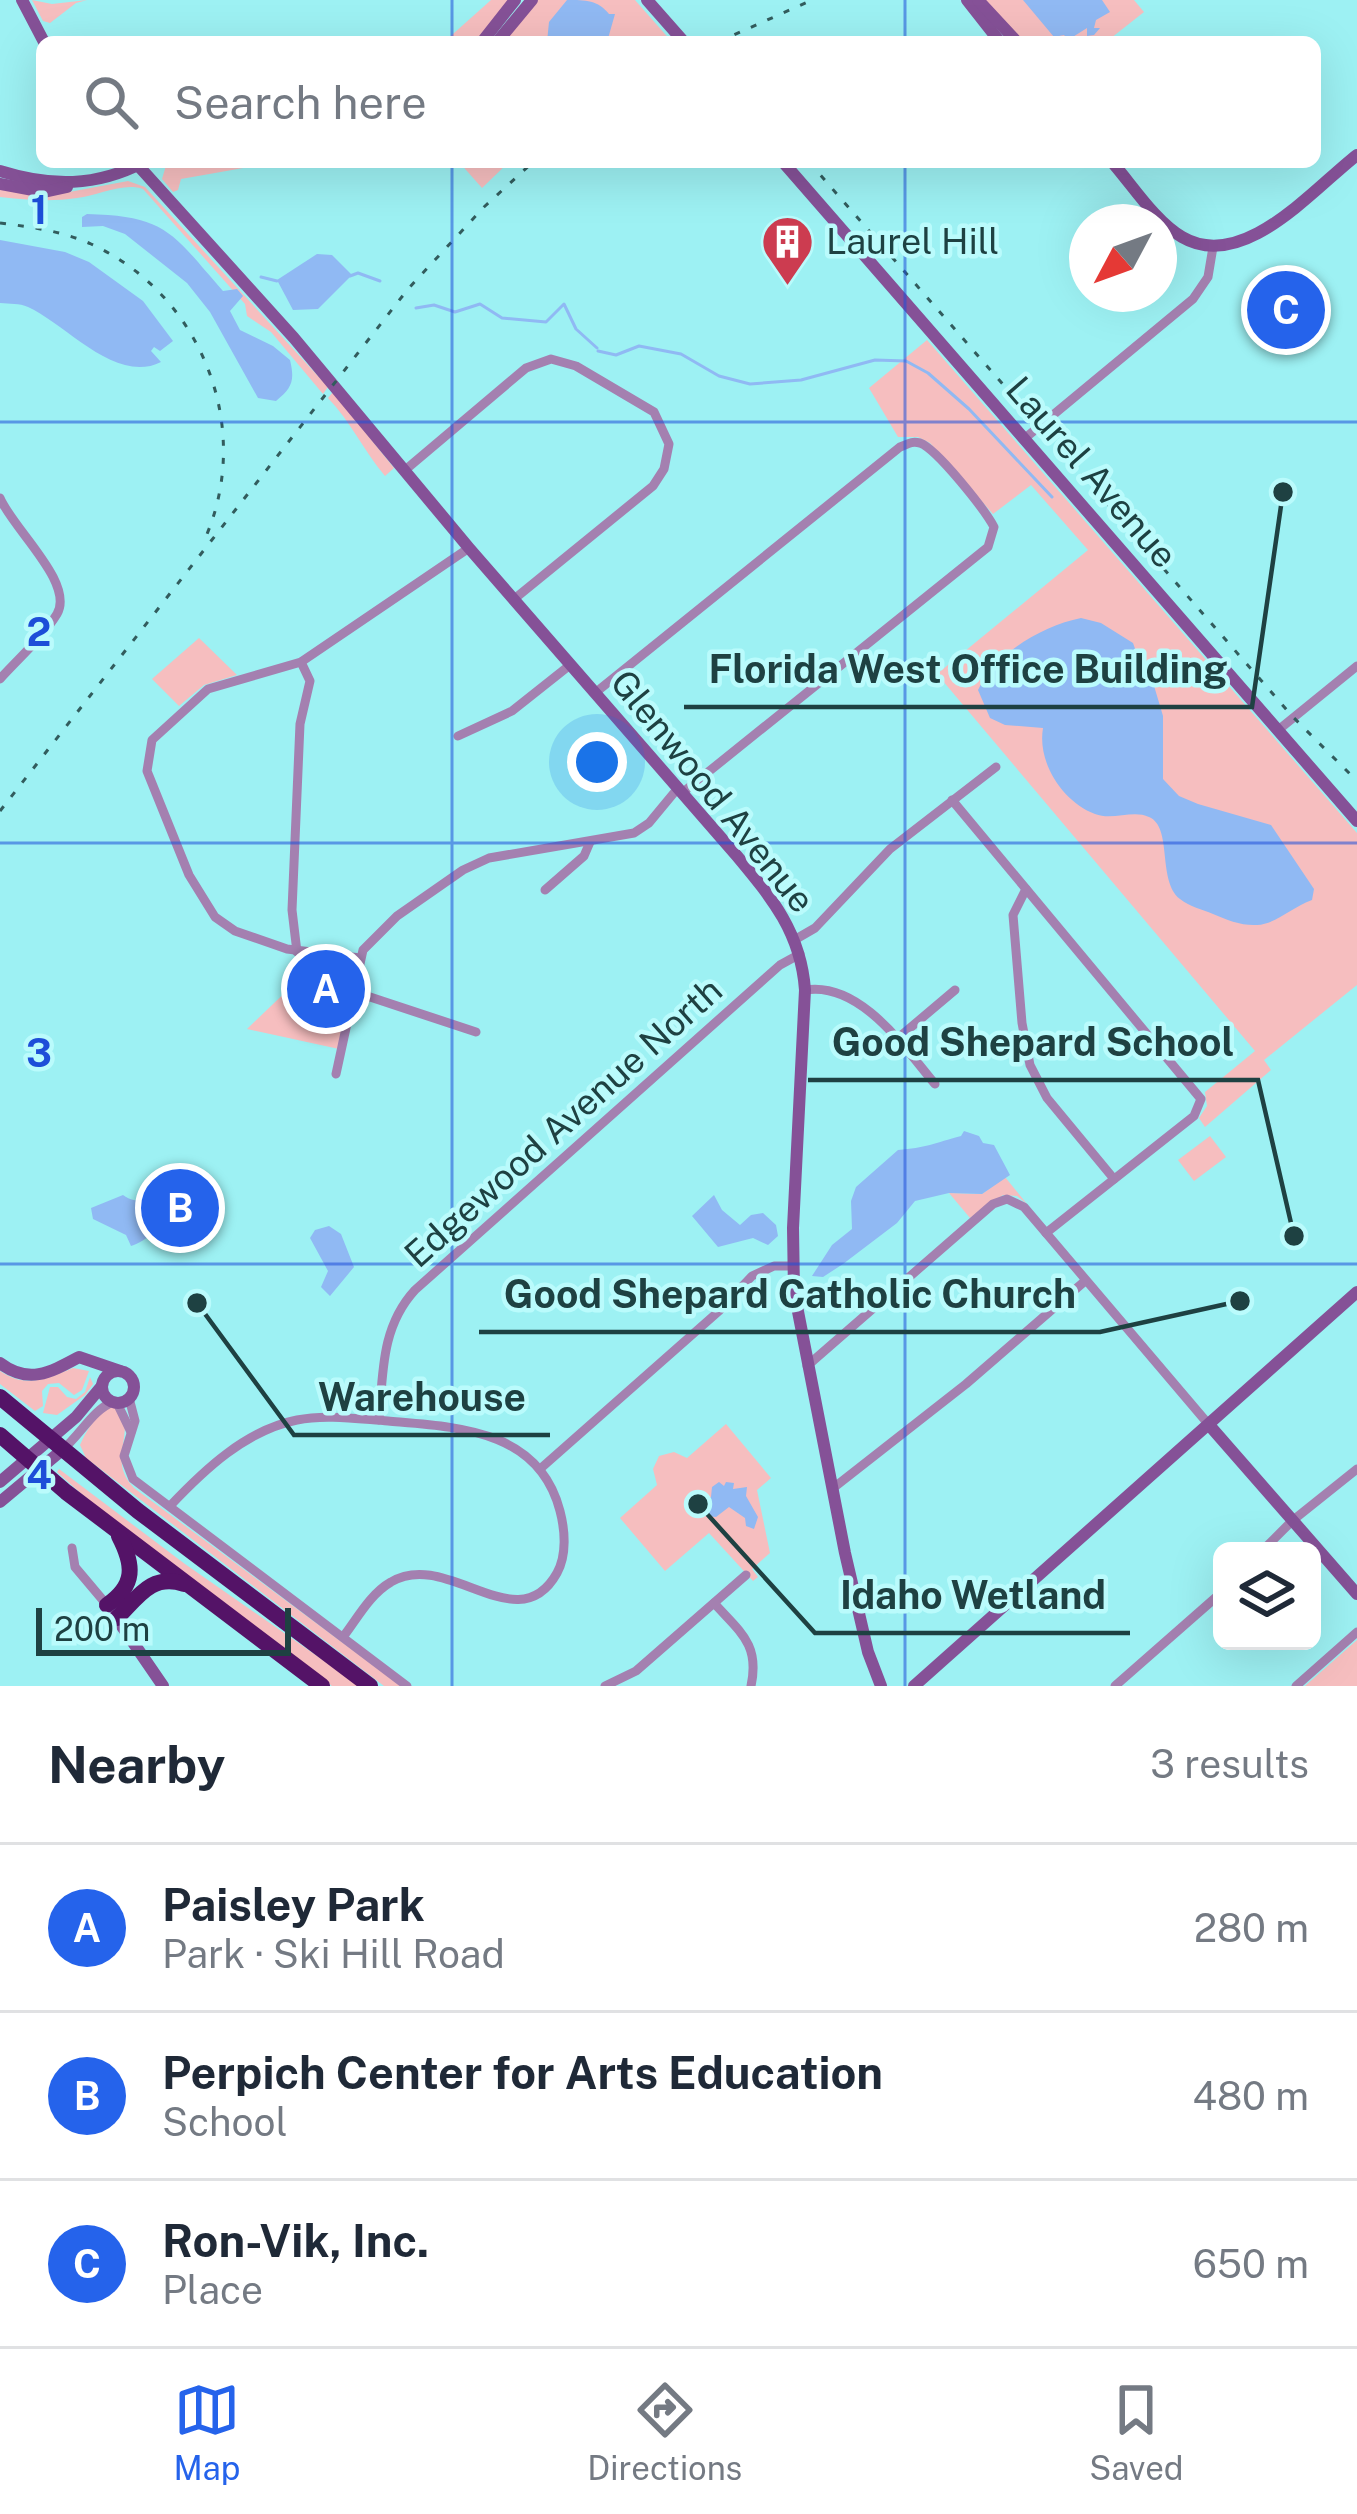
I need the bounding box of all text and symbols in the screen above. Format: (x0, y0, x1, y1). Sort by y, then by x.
search box (36, 36, 1321, 168)
icon: search (78, 69, 144, 135)
text: Search here (174, 76, 427, 129)
text: 1 (31, 187, 47, 233)
north arrow (1069, 204, 1177, 312)
building icon: Laurel Hill (759, 213, 815, 287)
place label: Laurel Hill (826, 220, 999, 262)
pin: C (1247, 265, 1325, 355)
street label: Laurel Avenue (998, 368, 1186, 576)
text: 2 (27, 609, 51, 655)
callout: Florida West Office Building (684, 632, 1252, 707)
text: Florida West Office Building (708, 646, 1228, 692)
street label: Glenwood Avenue (603, 662, 823, 920)
your location (567, 732, 627, 792)
pin: A (287, 944, 365, 1034)
street label: Edgewood Avenue North (396, 969, 730, 1275)
callout: Good Shepard School (808, 1005, 1258, 1080)
text: Good Shepard School (832, 1019, 1234, 1065)
text: 3 (26, 1030, 52, 1076)
pin: B (141, 1163, 219, 1253)
callout: Good Shepard Catholic Church (479, 1257, 1100, 1332)
text: Good Shepard Catholic Church (504, 1271, 1076, 1317)
callout: Warehouse (294, 1360, 550, 1435)
text: Warehouse (318, 1374, 526, 1420)
text: 4 (26, 1452, 52, 1498)
map controls (1213, 1542, 1321, 1650)
button: layers (1213, 1542, 1321, 1650)
callout: Idaho Wetland (815, 1558, 1130, 1633)
text: Idaho Wetland (840, 1572, 1106, 1618)
scale bar (36, 1602, 291, 1655)
text: 200 m (54, 1610, 150, 1648)
text: Nearby (48, 1735, 225, 1794)
text: 3 results (1150, 1741, 1309, 1787)
text: Paisley Park (162, 1878, 425, 1931)
text: A (73, 1905, 101, 1951)
text: 280 m (1194, 1905, 1309, 1951)
text: Park · Ski Hill Road (162, 1931, 505, 1977)
text: Perpich Center for Arts Education (162, 2046, 883, 2099)
text: B (74, 2073, 100, 2119)
text: 480 m (1192, 2073, 1309, 2119)
text: School (162, 2099, 287, 2145)
text: Ron-Vik, Inc. (162, 2214, 429, 2267)
text: C (73, 2241, 101, 2287)
text: 650 m (1193, 2241, 1309, 2287)
text: Place (162, 2267, 263, 2313)
tab: Map (173, 2377, 240, 2487)
tab: Directions (587, 2377, 742, 2487)
tab: Saved (1089, 2377, 1184, 2487)

